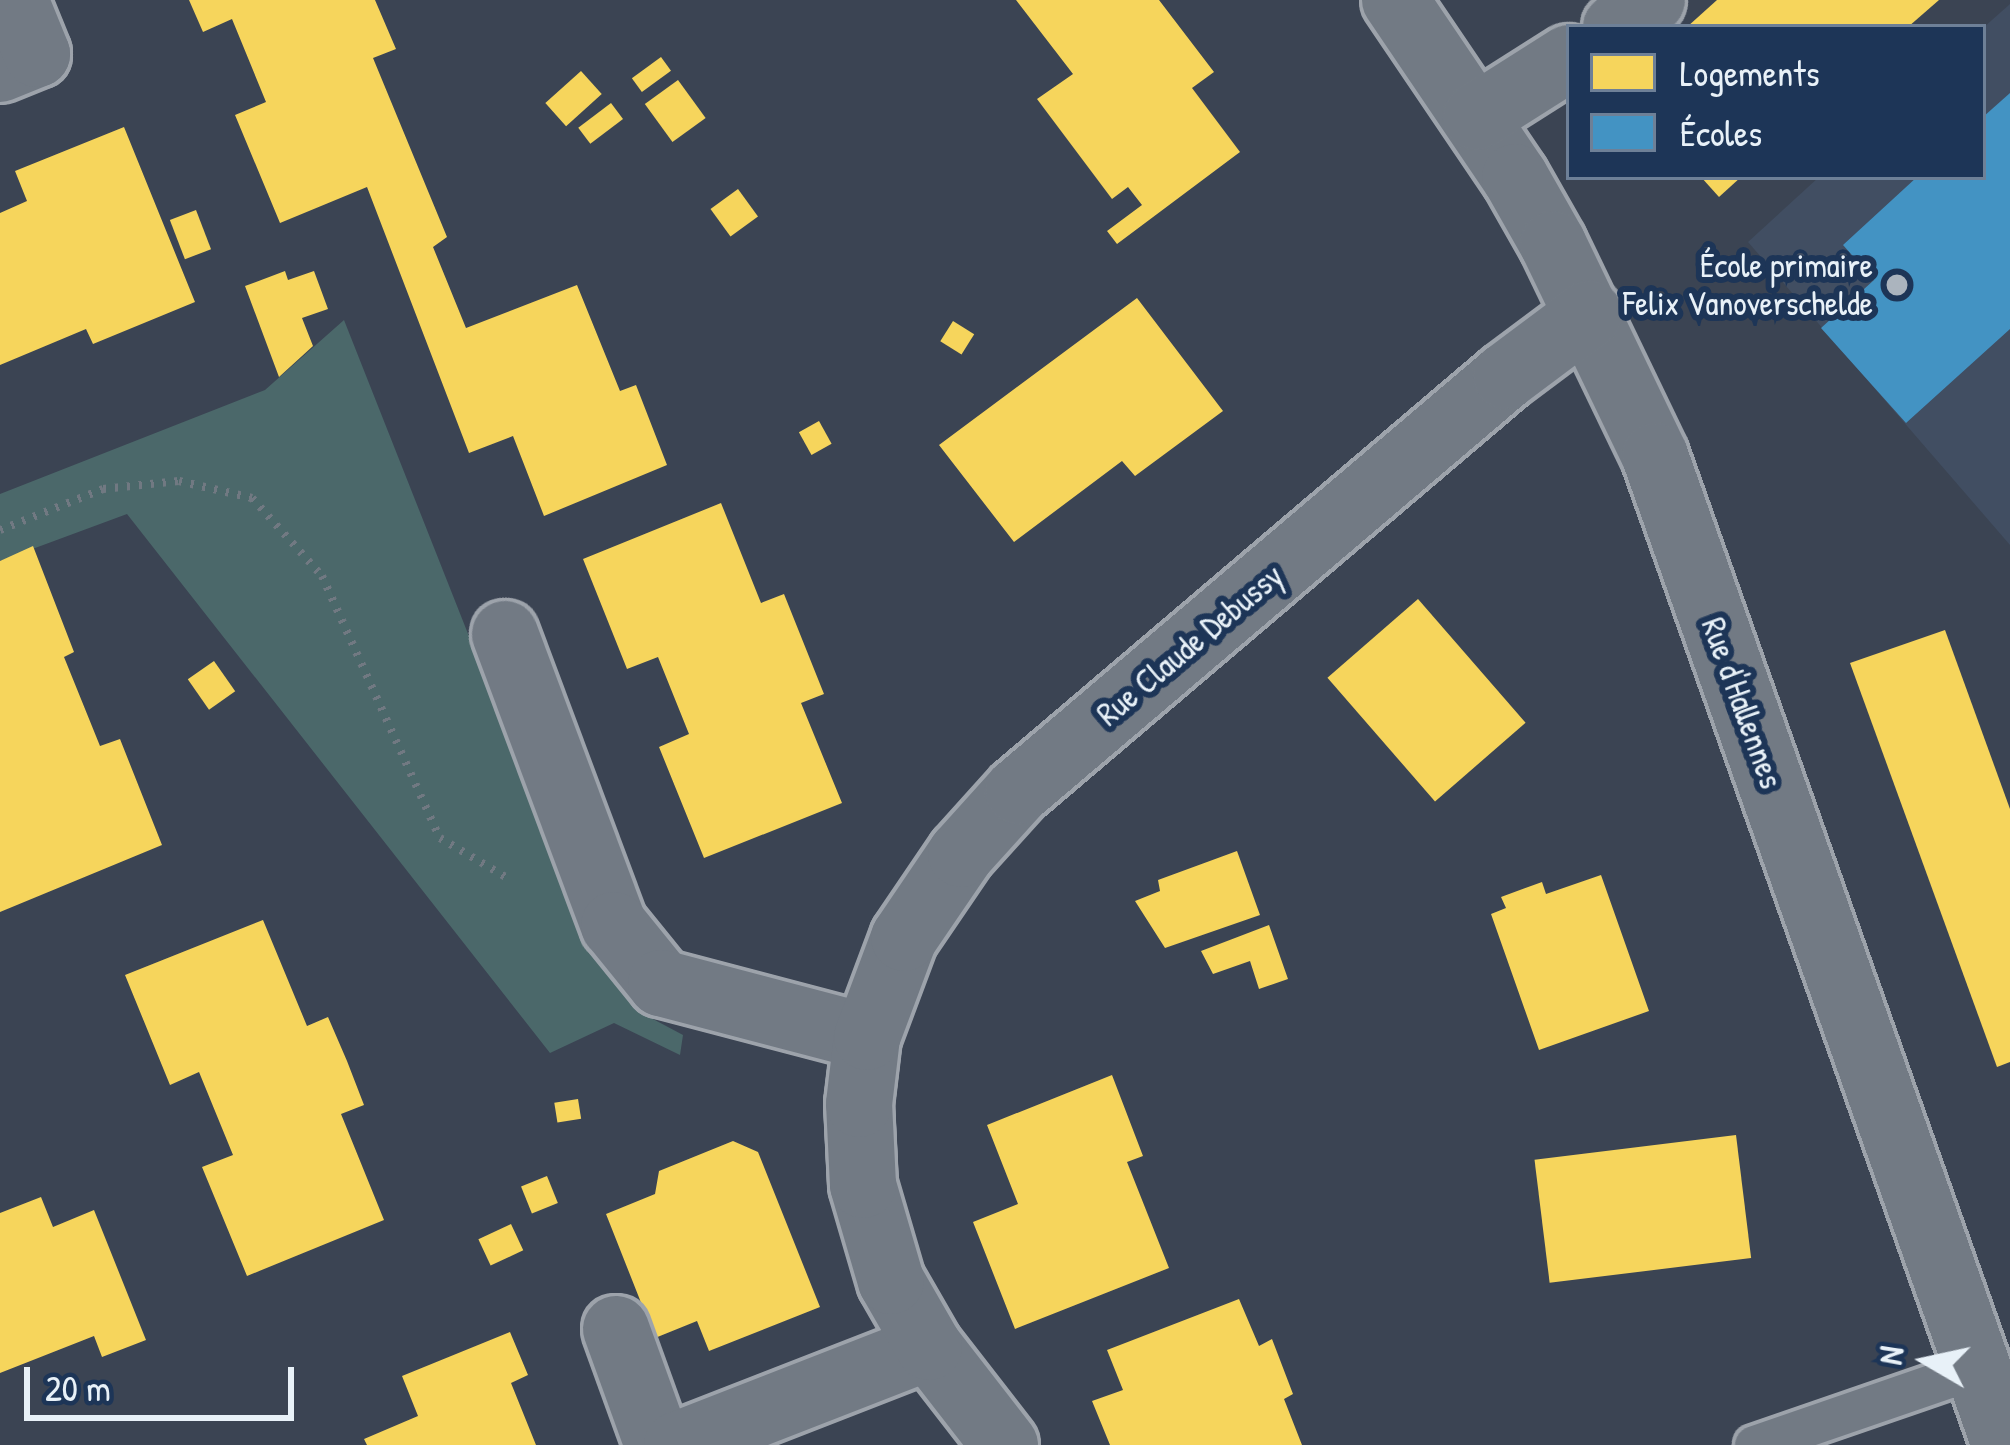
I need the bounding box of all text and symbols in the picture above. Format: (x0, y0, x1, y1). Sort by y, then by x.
legend (1566, 24, 1986, 180)
text: Logements (1680, 48, 1820, 97)
text: Écoles (1680, 108, 1762, 157)
place label: École primaire Felix Vanoverschelde (1623, 246, 1873, 324)
marker: École primaire Felix Vanoverschelde (1884, 272, 1910, 298)
street label: Rue Claude Debussy (1089, 556, 1291, 734)
street label: Rue d'Hallennes (1693, 612, 1791, 794)
north arrow (1866, 1301, 1986, 1421)
scale bar (30, 1343, 300, 1417)
text: N (1867, 1343, 1914, 1367)
text: 20 m (45, 1363, 111, 1412)

